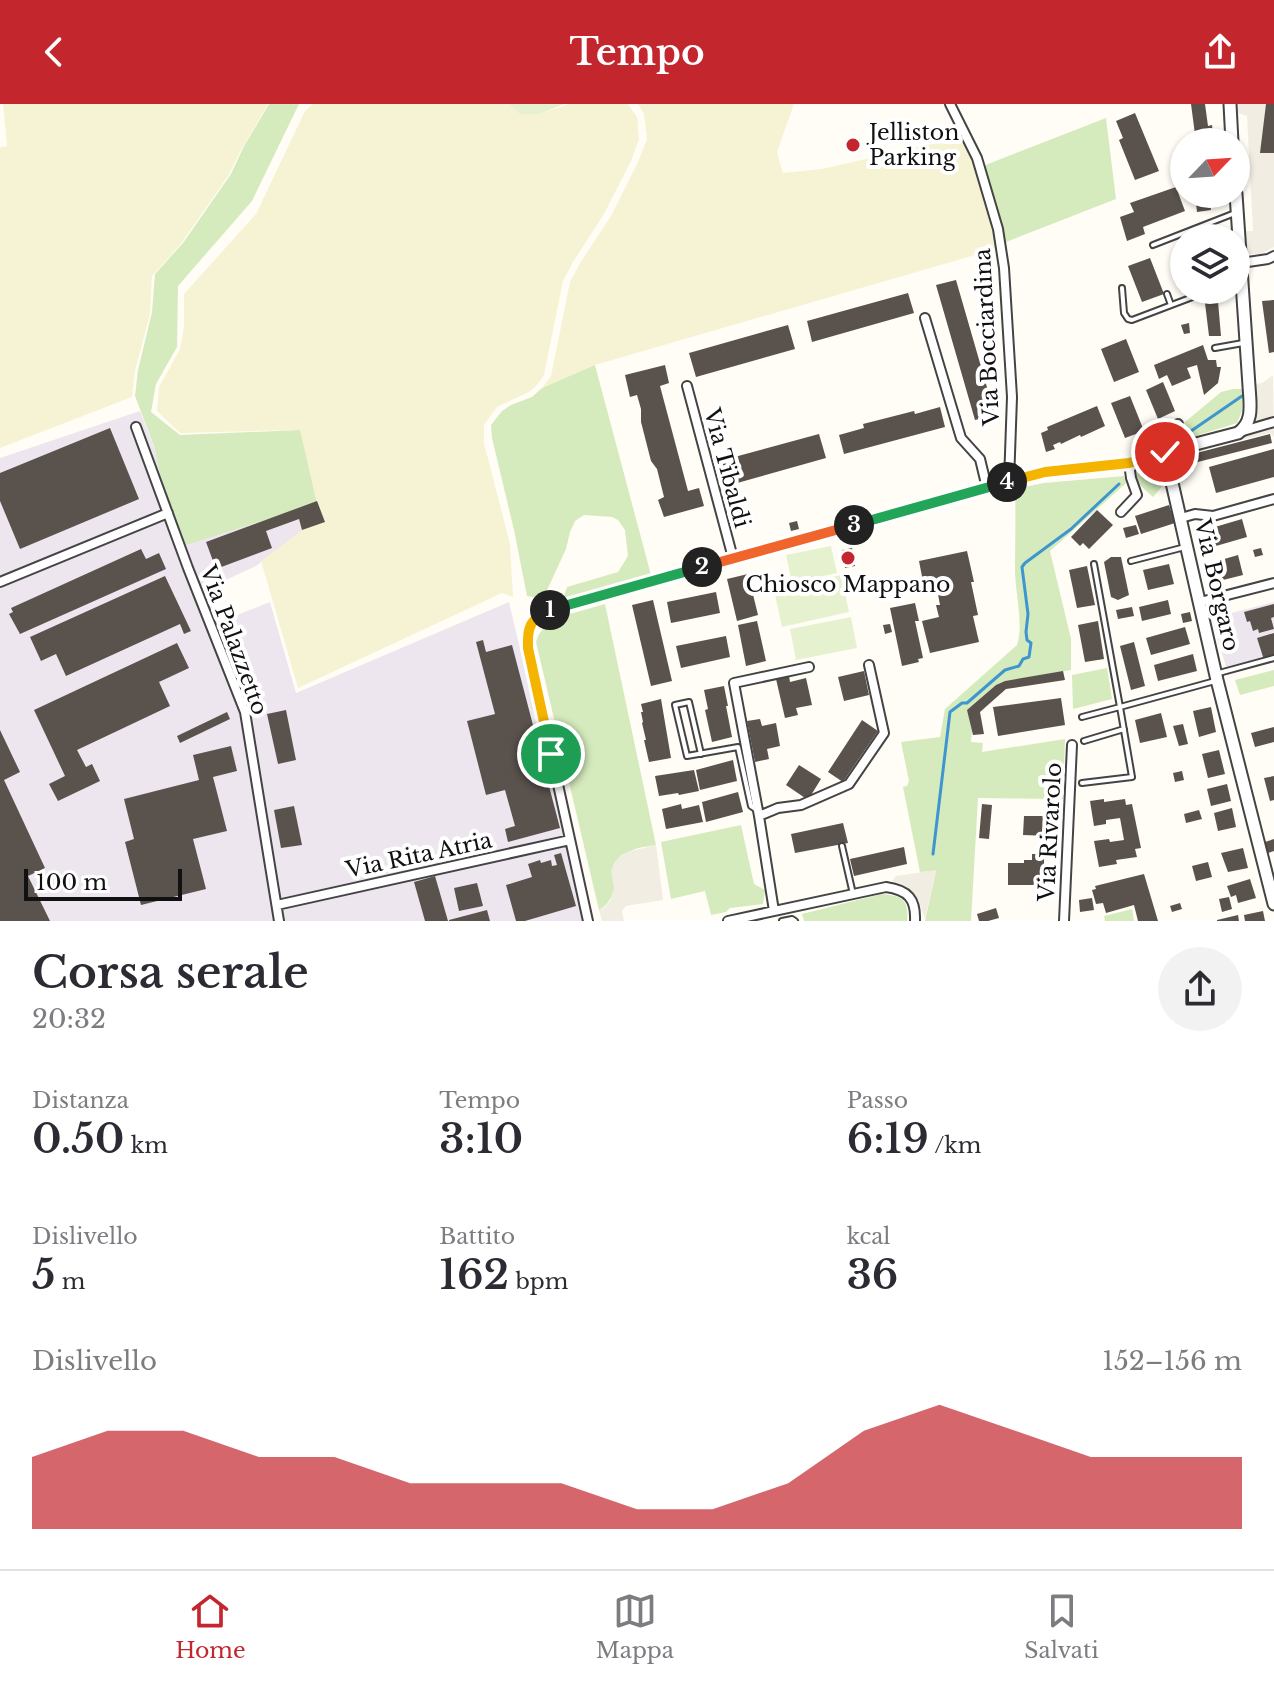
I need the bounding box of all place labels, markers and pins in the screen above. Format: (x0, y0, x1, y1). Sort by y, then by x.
place label: Jelliston Parking (866, 119, 959, 171)
marker: Jelliston Parking (844, 136, 862, 154)
pin (1131, 418, 1199, 486)
pin: 4 (987, 462, 1027, 502)
pin: 3 (834, 505, 874, 545)
pin: 2 (682, 547, 722, 587)
marker: Chiosco Mappano (839, 549, 857, 567)
place label: Chiosco Mappano (746, 571, 950, 598)
pin: 1 (530, 590, 570, 630)
pin (517, 720, 585, 788)

